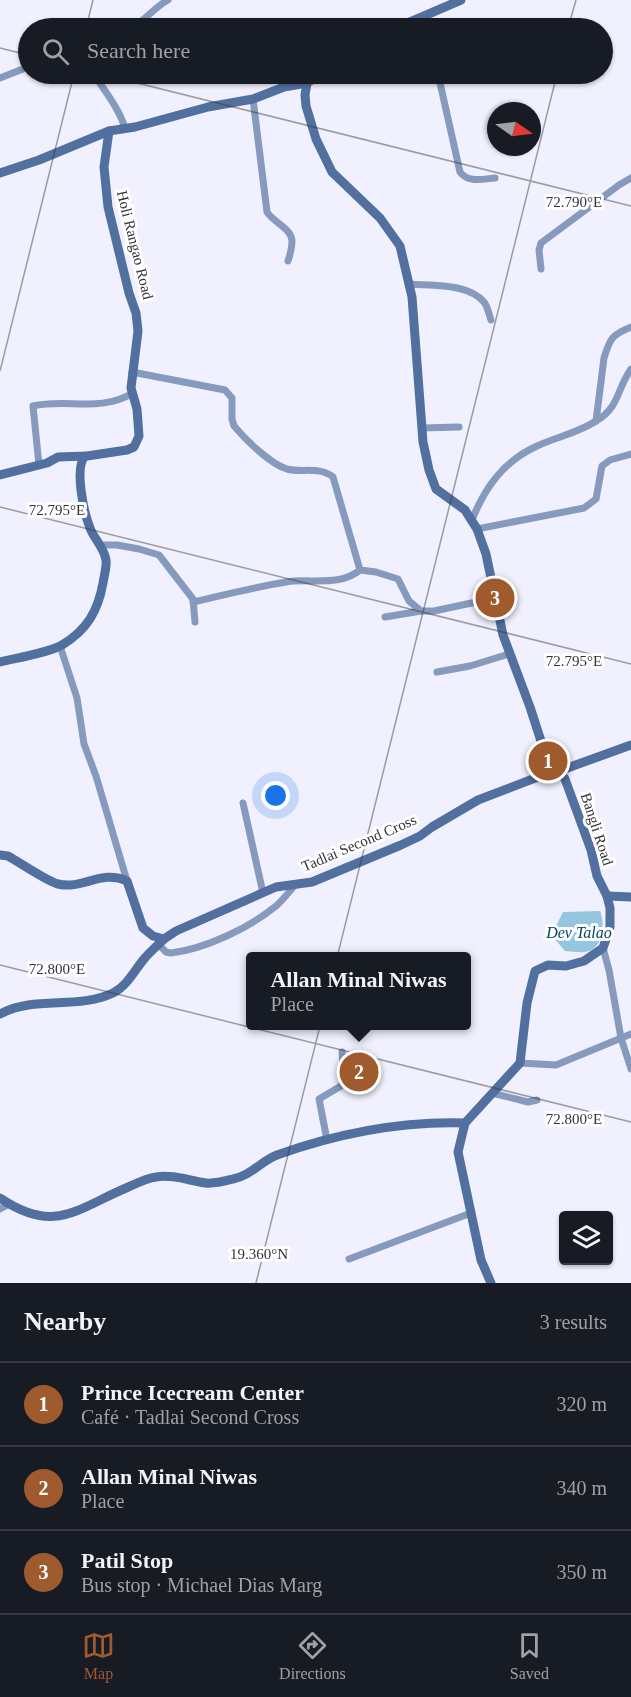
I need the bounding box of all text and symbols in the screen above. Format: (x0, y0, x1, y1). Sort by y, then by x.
search box (18, 18, 613, 84)
icon: search (39, 35, 72, 68)
text: Search here (87, 38, 190, 63)
north arrow (487, 102, 541, 156)
street label: Holi Rangao Road (114, 189, 156, 302)
text: 72.790°E (546, 194, 602, 210)
text: 72.795°E (29, 502, 85, 518)
pin: 3 (476, 576, 514, 620)
text: 72.795°E (546, 653, 602, 669)
pin: 1 (528, 738, 568, 783)
your location (261, 781, 290, 810)
street label: Bangli Road (578, 791, 616, 868)
street label: Tadlai Second Cross (299, 812, 419, 874)
water label: Dev Talao (545, 924, 612, 941)
popup (246, 952, 471, 1030)
text: 72.800°E (29, 961, 85, 977)
text: Allan Minal Niwas (270, 967, 447, 992)
text: Place (270, 993, 314, 1015)
pin: 2 (340, 1050, 378, 1094)
text: 72.800°E (546, 1111, 602, 1127)
map controls (559, 1211, 613, 1265)
button: layers (559, 1211, 613, 1265)
text: 19.360°N (230, 1246, 288, 1262)
text: Nearby (24, 1307, 106, 1336)
text: 3 results (540, 1311, 607, 1333)
text: Prince Icecream Center (81, 1380, 304, 1405)
text: 1 (39, 1393, 49, 1415)
text: 320 m (556, 1393, 607, 1415)
text: Café · Tadlai Second Cross (81, 1406, 299, 1428)
text: Allan Minal Niwas (81, 1464, 257, 1489)
text: 2 (39, 1477, 49, 1499)
text: 340 m (556, 1477, 607, 1499)
text: Place (81, 1490, 124, 1512)
text: Patil Stop (81, 1548, 173, 1573)
text: 3 (39, 1561, 49, 1583)
text: 350 m (556, 1561, 607, 1583)
text: Bus stop · Michael Dias Marg (81, 1574, 322, 1596)
tab: Map (82, 1629, 115, 1683)
tab: Directions (279, 1629, 346, 1683)
tab: Saved (510, 1629, 549, 1683)

